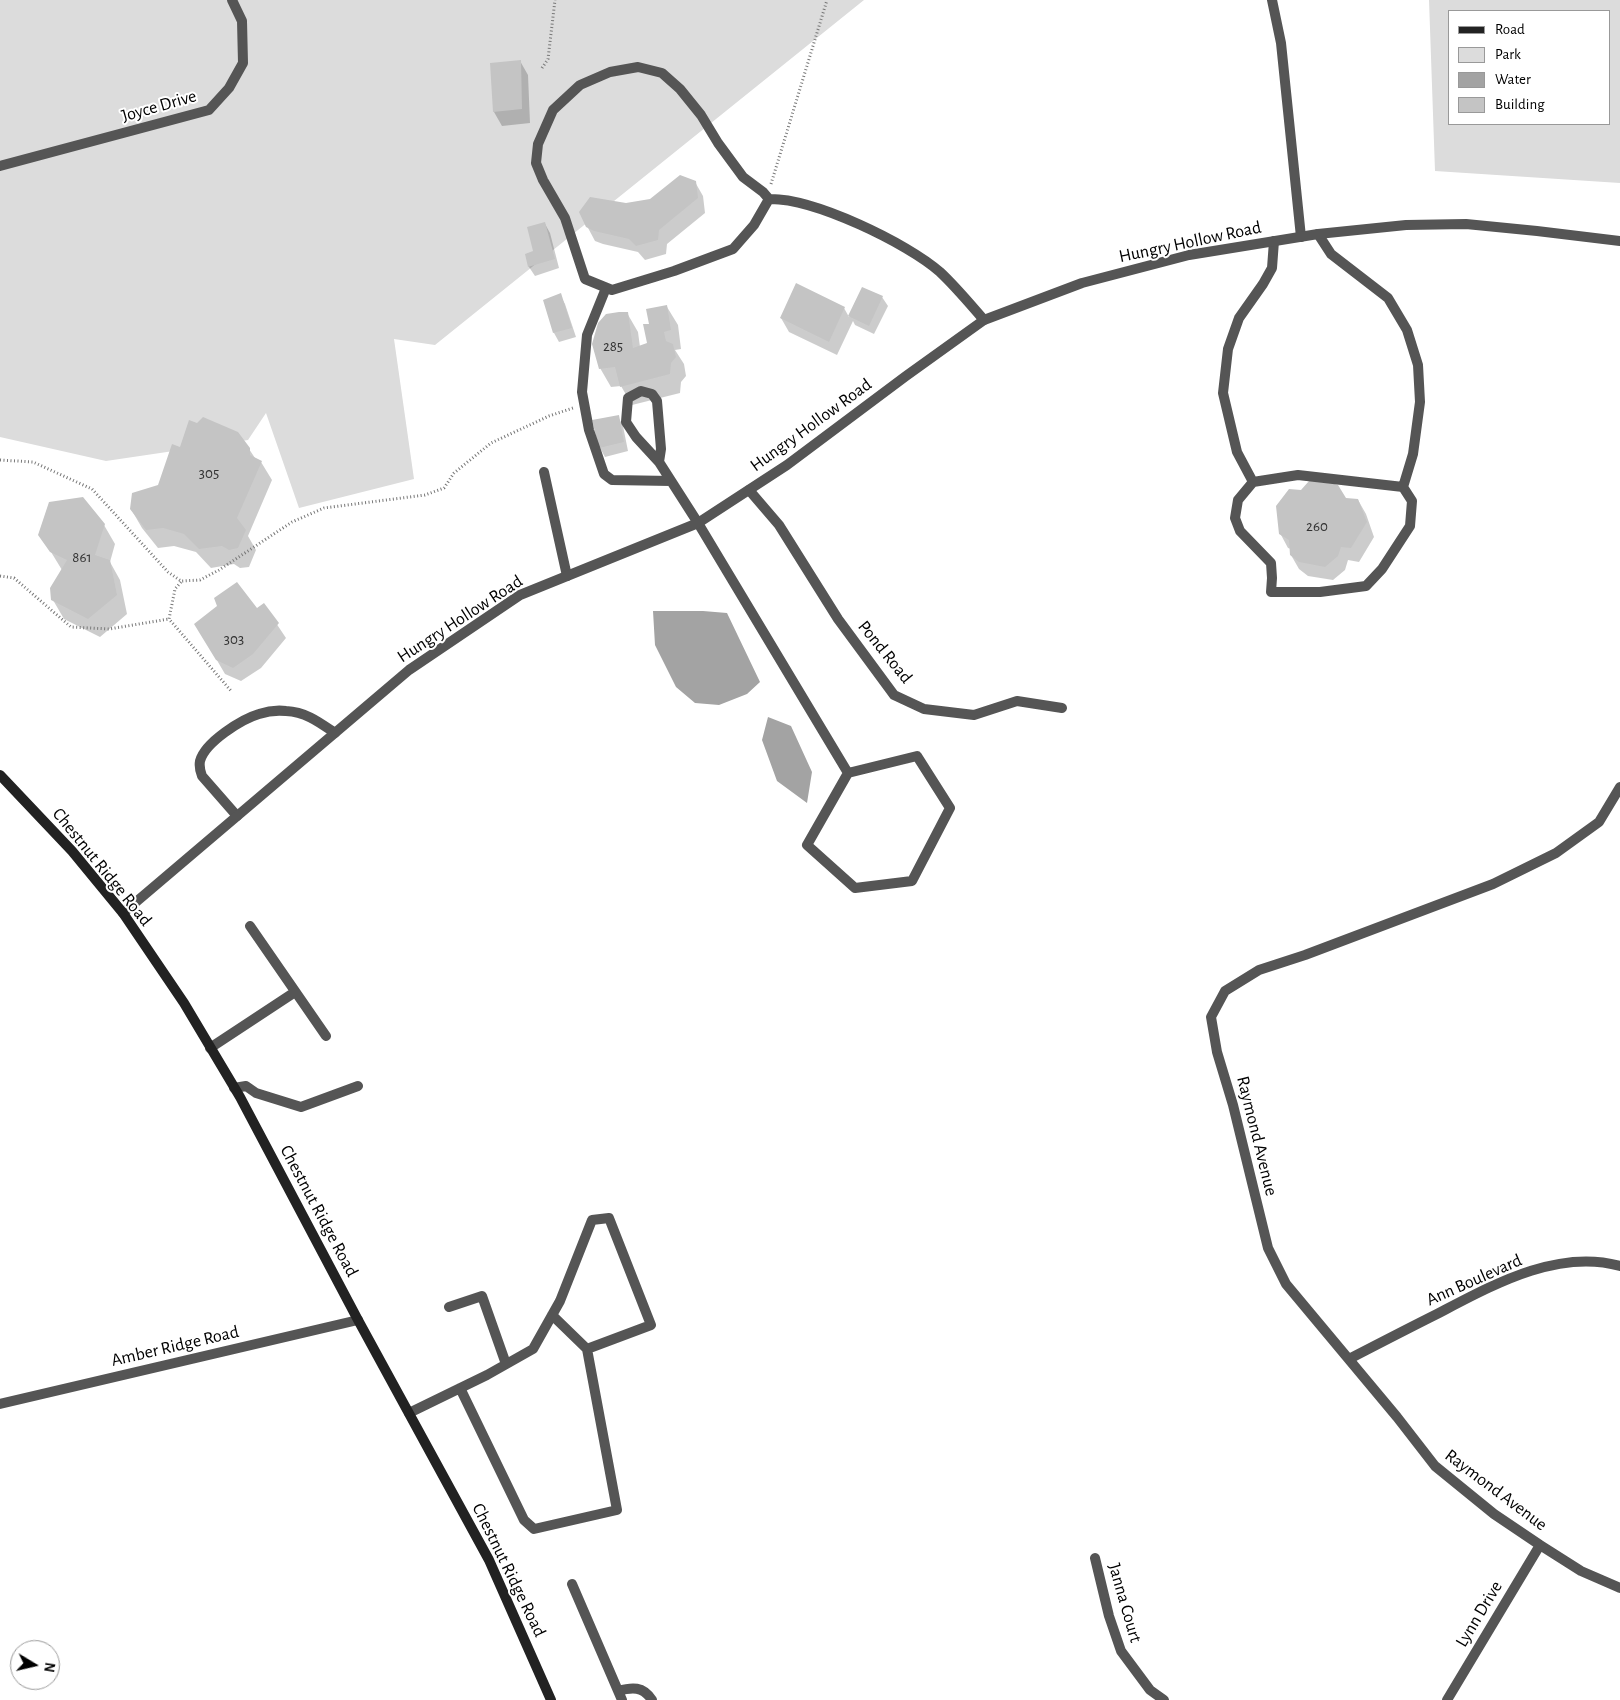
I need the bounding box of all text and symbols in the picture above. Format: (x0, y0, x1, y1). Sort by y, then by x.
legend (1448, 10, 1610, 125)
text: Road (1495, 22, 1525, 37)
text: Park (1495, 47, 1521, 62)
text: Water (1495, 72, 1531, 87)
street label: Joyce Drive (119, 85, 199, 127)
text: Building (1495, 97, 1545, 112)
street label: Hungry Hollow Road (1117, 216, 1263, 268)
house number: 285 (603, 337, 623, 355)
street label: Hungry Hollow Road (746, 374, 876, 476)
house number: 305 (199, 464, 219, 482)
house number: 260 (1306, 517, 1328, 535)
house number: 861 (72, 548, 92, 566)
street label: Hungry Hollow Road (393, 570, 527, 668)
street label: Pond Road (853, 616, 917, 688)
house number: 303 (224, 630, 244, 648)
street label: Chestnut Ridge Road (48, 803, 156, 931)
street label: Raymond Avenue (1232, 1074, 1282, 1198)
street label: Chestnut Ridge Road (275, 1141, 363, 1281)
street label: Ann Boulevard (1423, 1249, 1525, 1311)
street label: Amber Ridge Road (109, 1321, 241, 1371)
street label: Raymond Avenue (1441, 1445, 1551, 1535)
street label: Chestnut Ridge Road (467, 1500, 551, 1640)
street label: Janna Court (1103, 1561, 1147, 1645)
street label: Lynn Drive (1451, 1577, 1507, 1651)
north arrow (10, 1640, 60, 1690)
text: N (41, 1661, 57, 1673)

